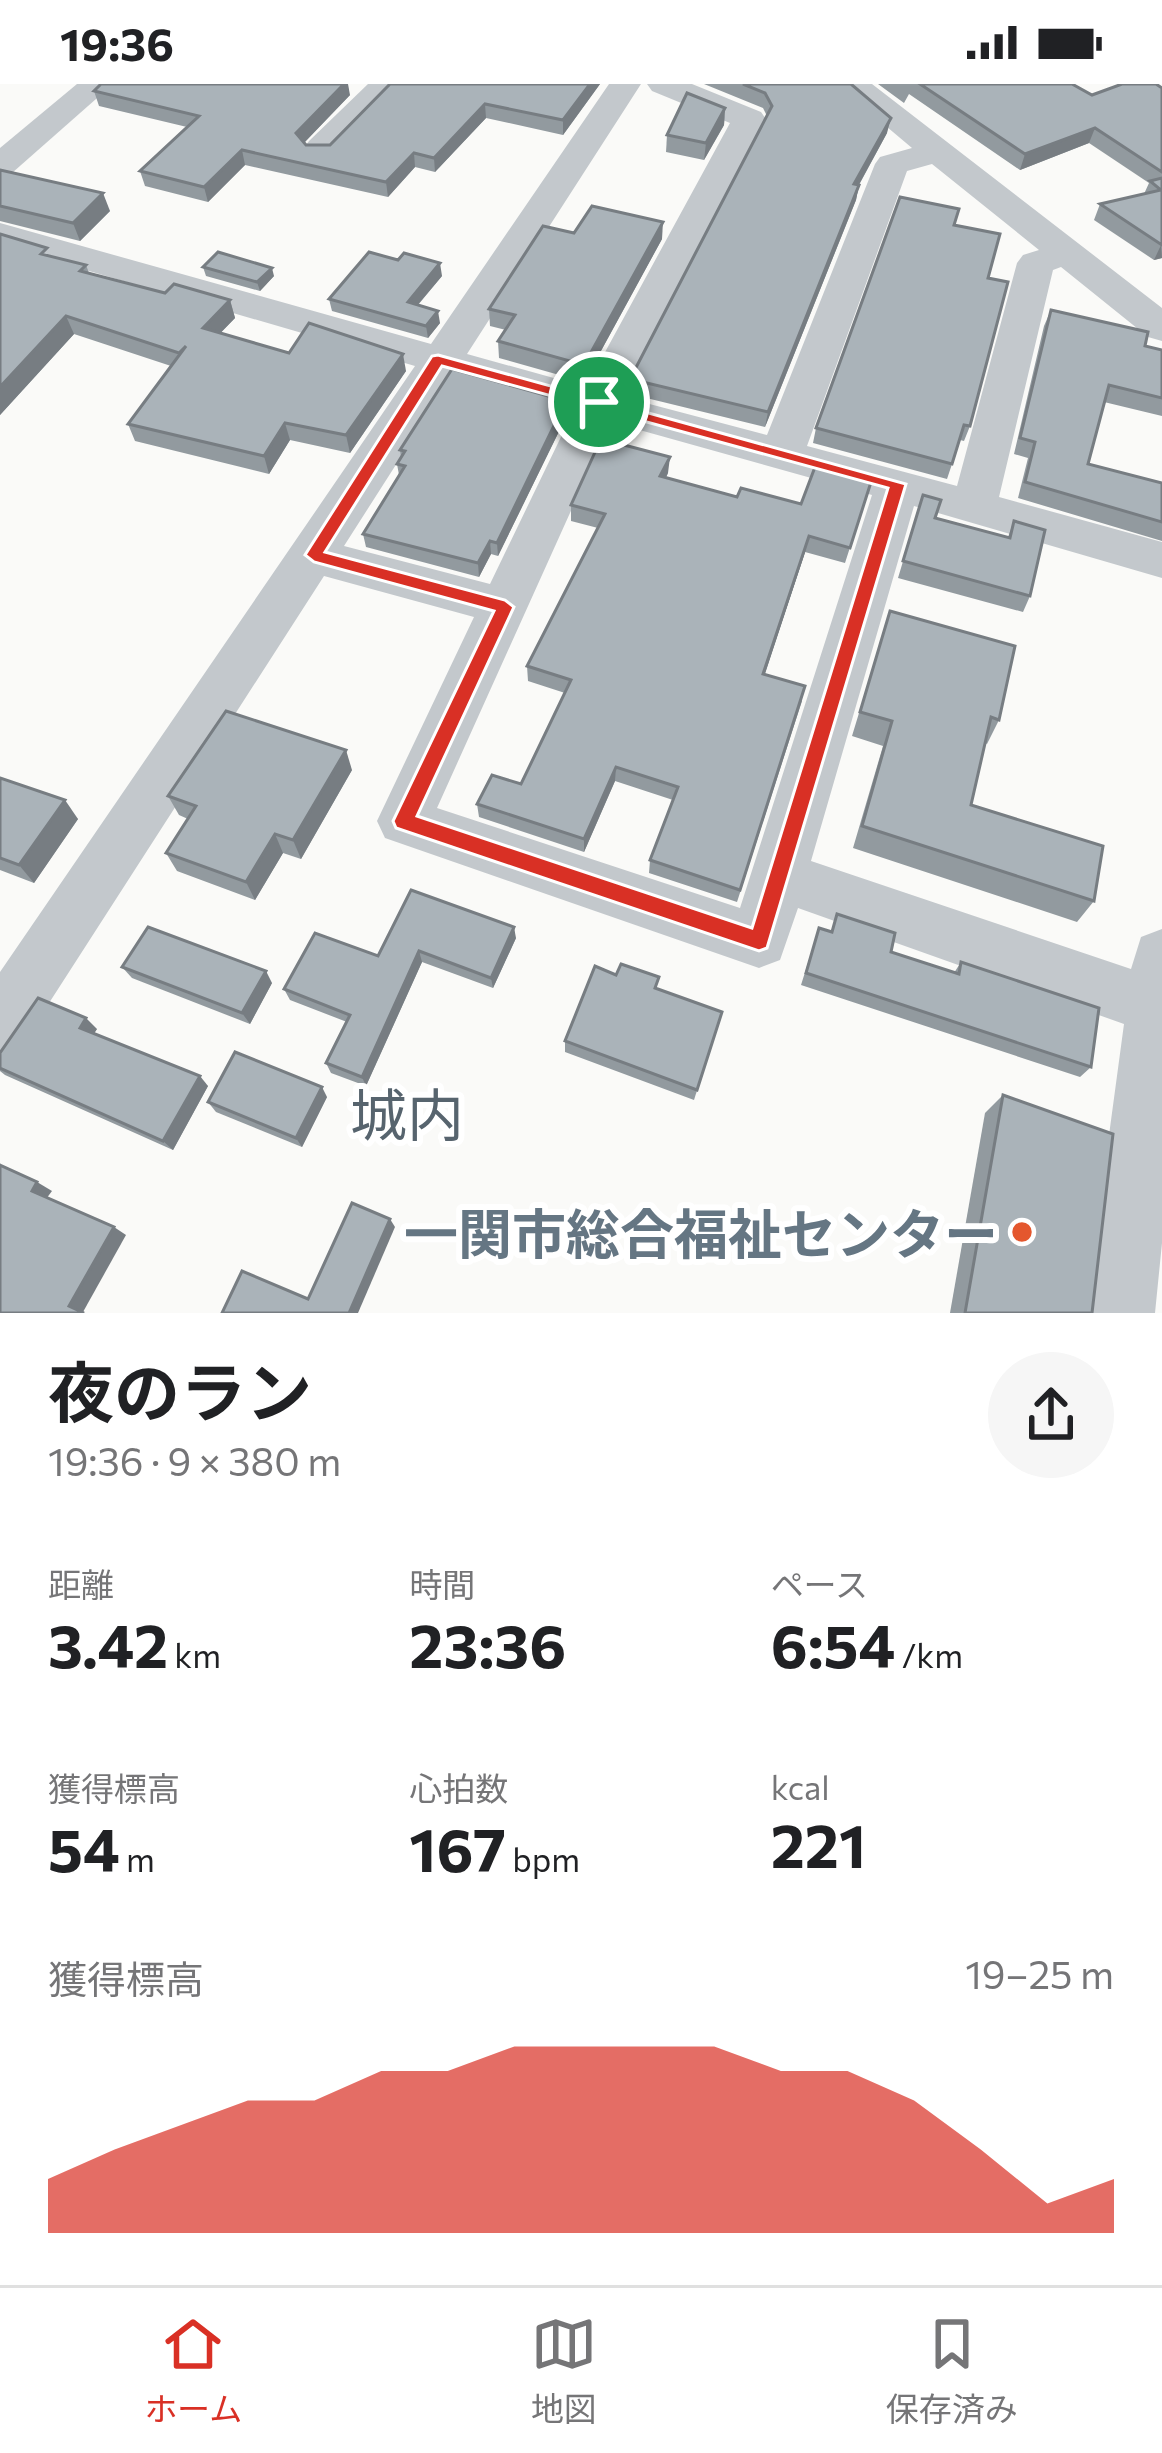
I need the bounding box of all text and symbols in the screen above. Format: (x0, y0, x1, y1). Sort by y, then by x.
text: 19:36 (60, 15, 174, 70)
pin (548, 351, 650, 453)
icon: arrive (566, 369, 632, 435)
district label: 城内 (350, 1078, 464, 1148)
place label: 一関市総合福祉センター (404, 1199, 998, 1265)
marker: 一関市総合福祉センター (1009, 1219, 1035, 1245)
text: 夜のラン (48, 1350, 312, 1431)
button: share (988, 1352, 1114, 1478)
text: 19:36 · 9 × 380 m (48, 1436, 341, 1484)
text: 距離 (48, 1563, 114, 1604)
text: 時間 (409, 1563, 475, 1604)
text: ペース (771, 1563, 868, 1604)
text: 3.42 (48, 1607, 168, 1680)
text: 23:36 (409, 1607, 566, 1680)
text: 6:54 (771, 1607, 895, 1680)
text: km (168, 1634, 221, 1675)
text: /km (895, 1634, 963, 1675)
text: kcal (771, 1766, 830, 1807)
text: 獲得標高 (48, 1767, 180, 1808)
text: 心拍数 (409, 1767, 508, 1808)
text: 221 (771, 1807, 866, 1880)
text: 54 (48, 1811, 120, 1884)
text: 167 (409, 1811, 506, 1884)
text: m (120, 1838, 155, 1879)
text: bpm (506, 1838, 580, 1879)
text: 19–25 m (965, 1949, 1114, 1997)
text: 獲得標高 (48, 1954, 204, 2002)
tab: ホーム (144, 2311, 242, 2431)
tab: 地図 (531, 2311, 597, 2431)
tab: 保存済み (886, 2311, 1018, 2431)

